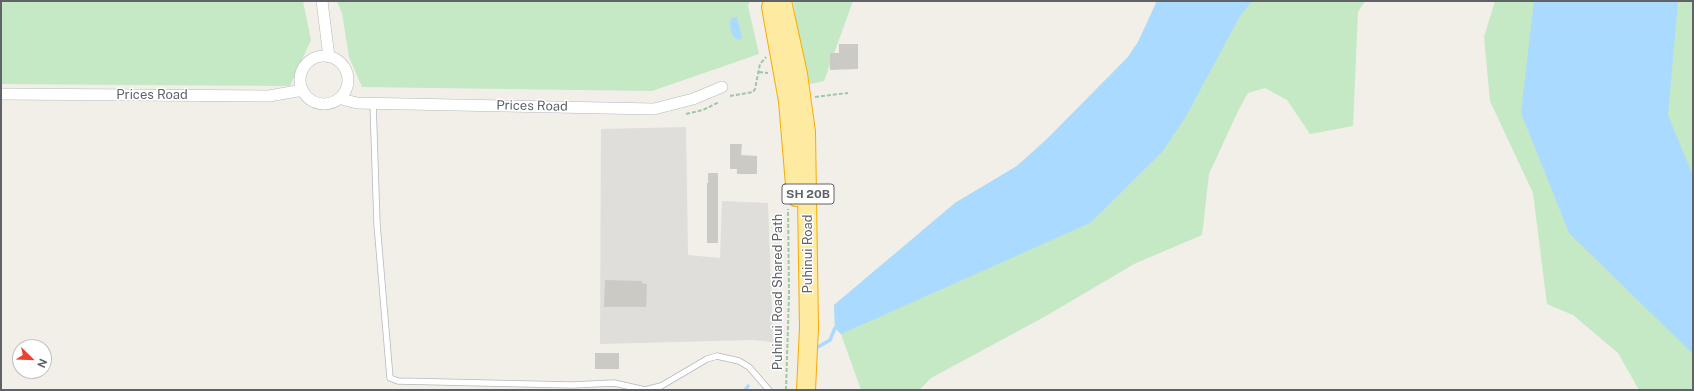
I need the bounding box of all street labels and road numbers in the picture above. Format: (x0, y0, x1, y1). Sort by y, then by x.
street label: Prices Road (116, 87, 188, 103)
street label: Prices Road (496, 98, 568, 114)
road number: SH 20B (782, 184, 834, 204)
street label: Puhinui Road Shared Path (770, 214, 786, 370)
street label: Puhinui Road (800, 215, 816, 293)

